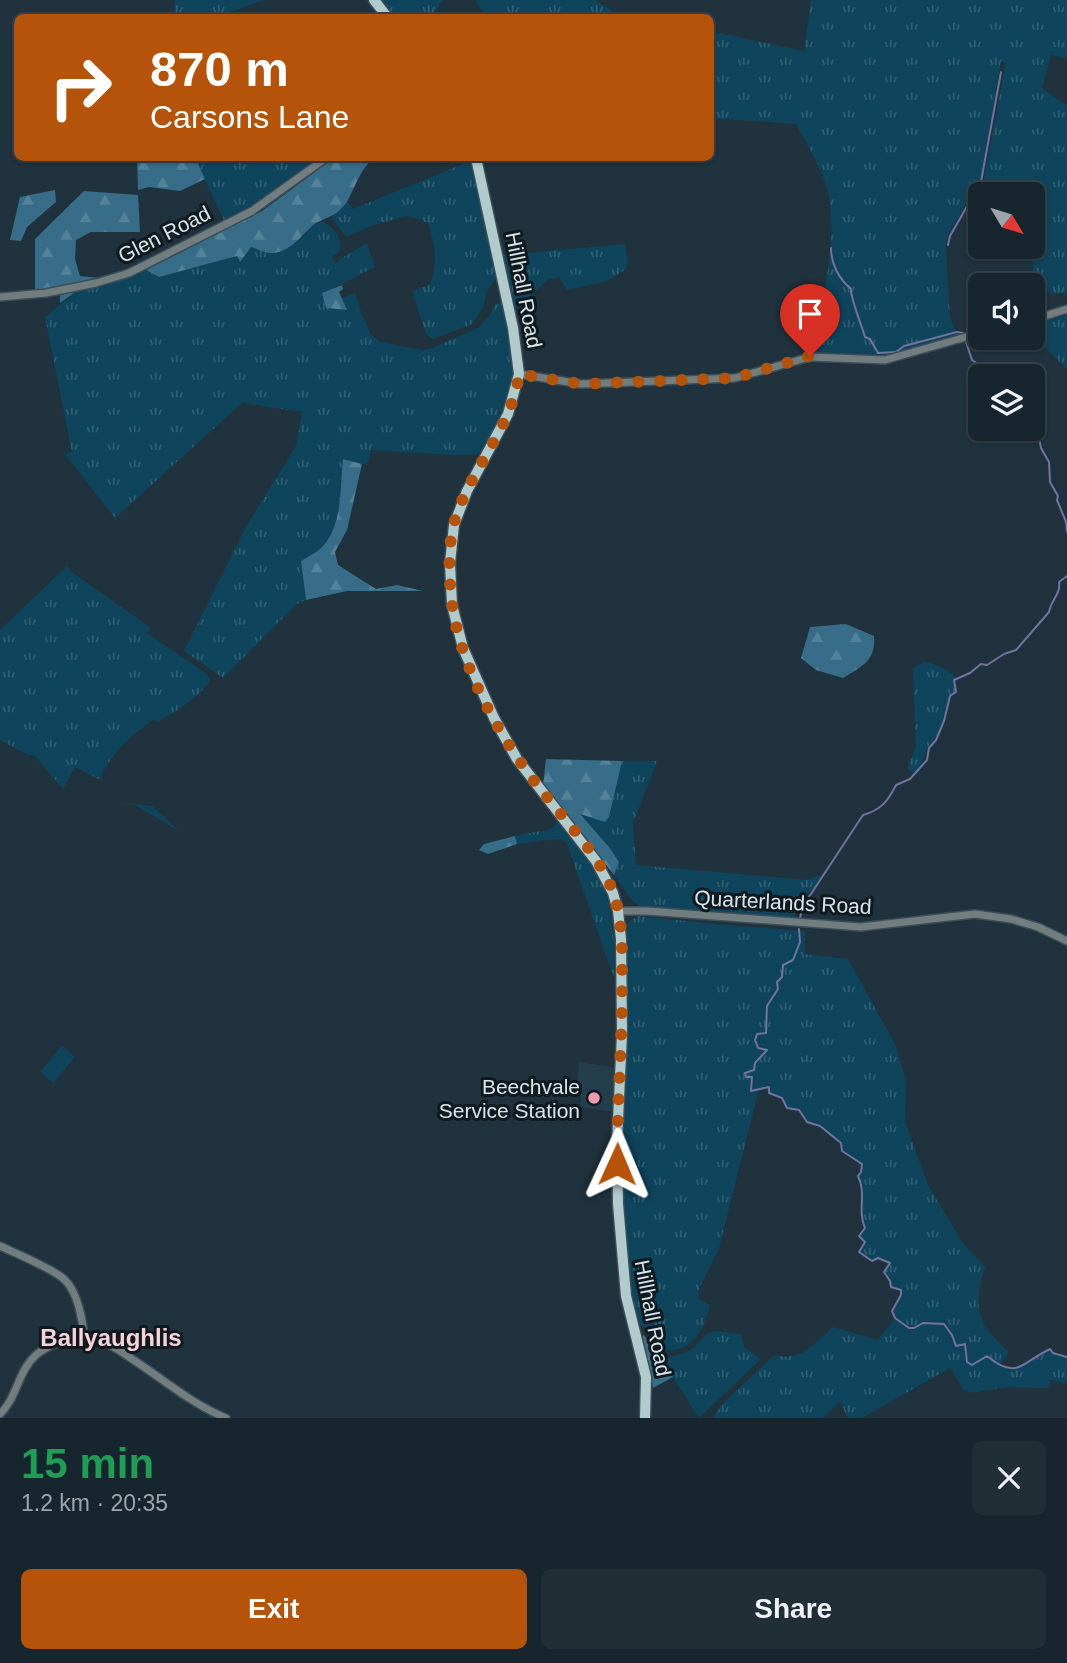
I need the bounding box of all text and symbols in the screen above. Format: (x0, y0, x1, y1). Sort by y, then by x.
icon: right (35, 42, 126, 133)
text: 870 m (150, 42, 289, 96)
text: Carsons Lane (150, 99, 349, 135)
north arrow (968, 182, 1045, 259)
map controls (968, 182, 1045, 441)
street label: Glen Road (114, 201, 214, 267)
street label: Hillhall Road (501, 230, 547, 350)
button: sound (968, 273, 1045, 350)
pin (780, 284, 840, 356)
icon: arrive (791, 295, 829, 333)
button: layers (968, 364, 1045, 441)
street label: Quarterlands Road (694, 886, 872, 918)
place label: Beechvale Service Station (439, 1075, 580, 1122)
marker: Beechvale Service Station (586, 1090, 602, 1106)
position arrow (580, 1127, 654, 1201)
street label: Hillhall Road (630, 1258, 676, 1378)
district label: Ballyaughlis (40, 1324, 182, 1351)
text: 15 min (21, 1440, 154, 1487)
button: close (972, 1441, 1046, 1515)
text: 1.2 km · 20:35 (21, 1490, 168, 1516)
button: Exit (21, 1569, 527, 1649)
button: Share (541, 1569, 1046, 1649)

